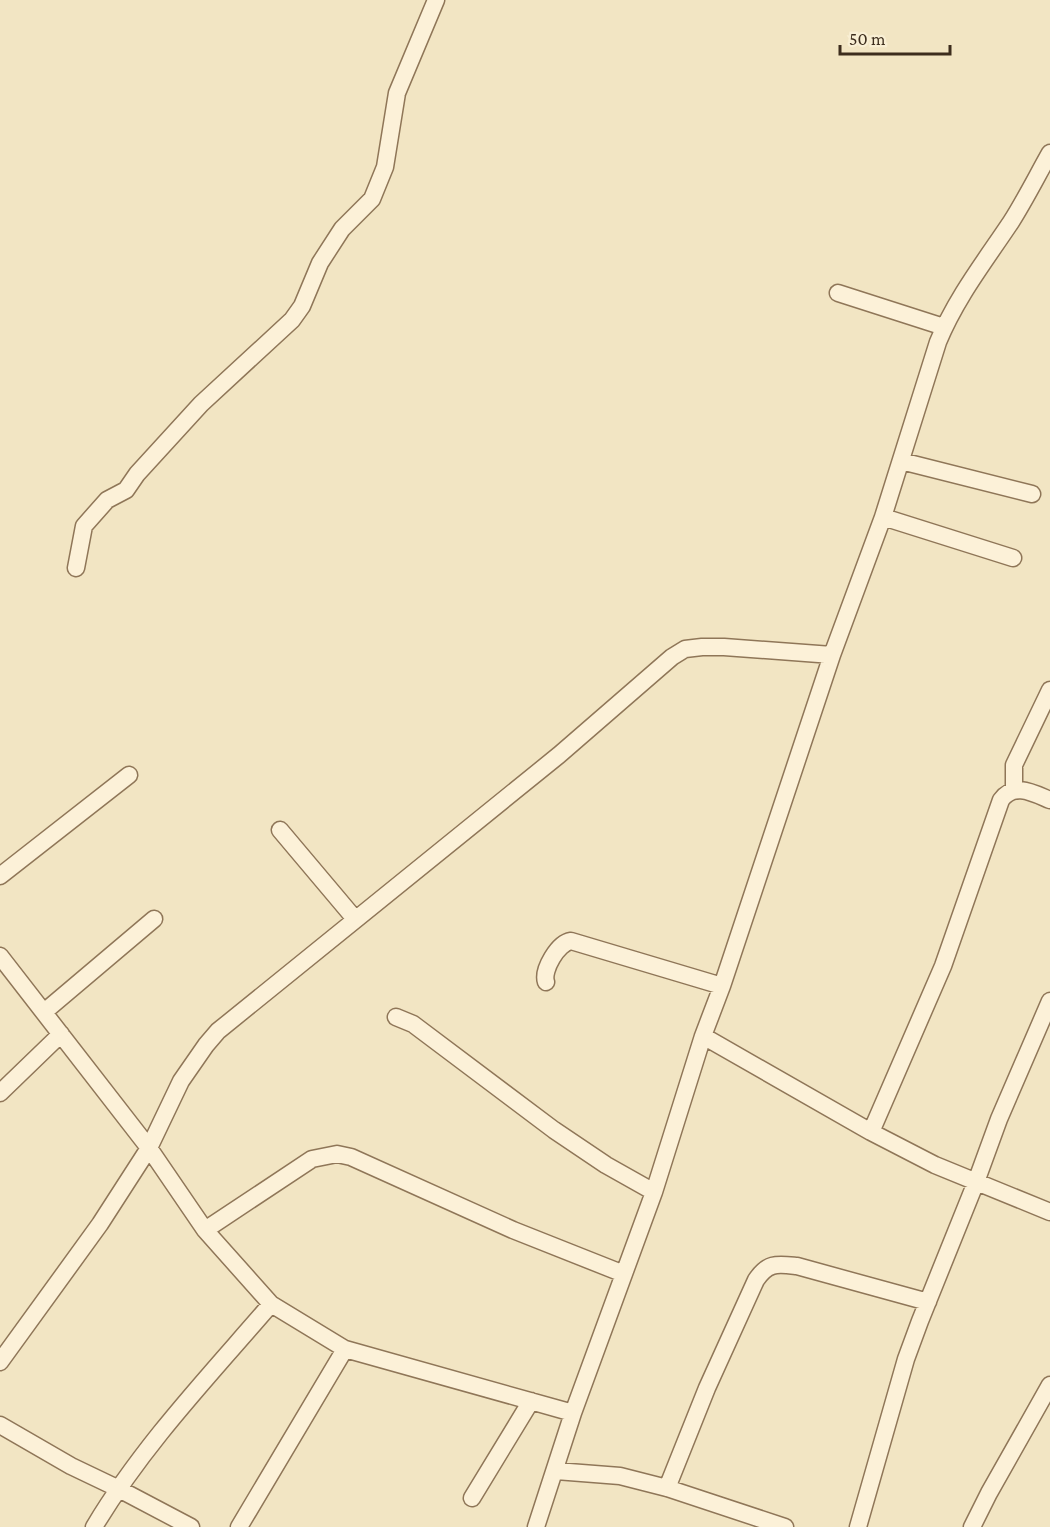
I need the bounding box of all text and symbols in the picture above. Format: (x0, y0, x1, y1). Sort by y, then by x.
scale bar (840, 18, 950, 56)
text: 50 m (849, 29, 886, 49)

